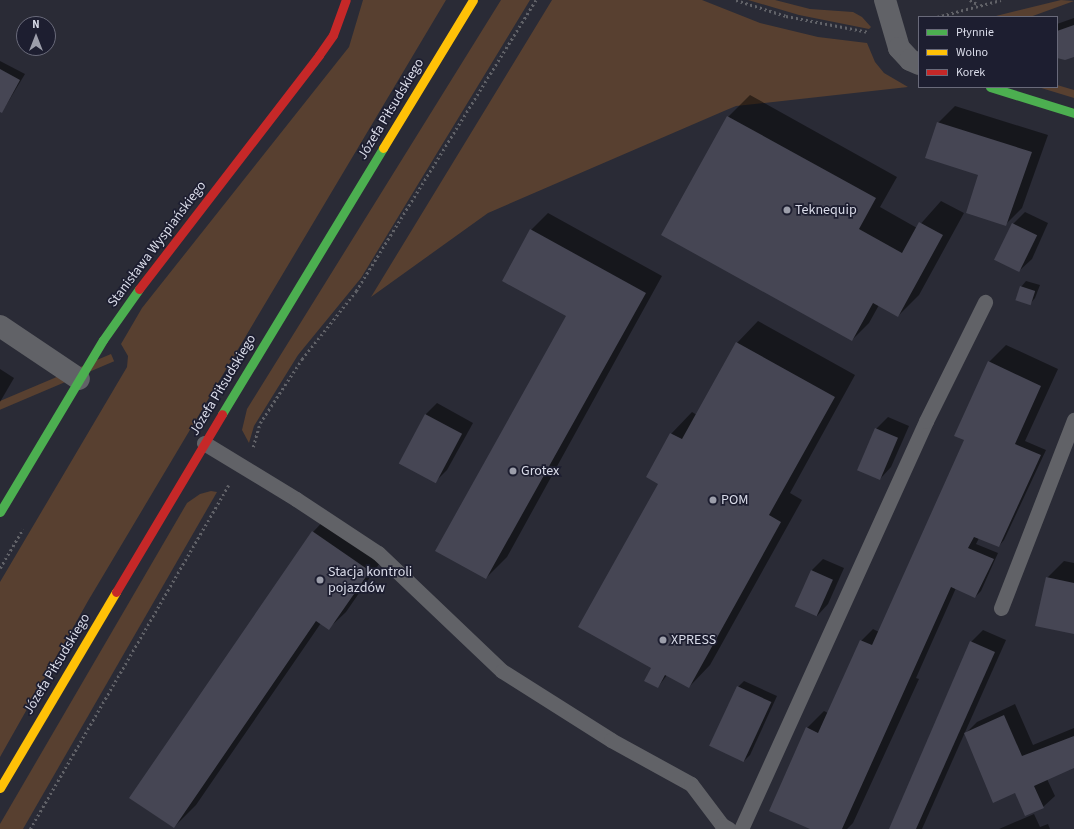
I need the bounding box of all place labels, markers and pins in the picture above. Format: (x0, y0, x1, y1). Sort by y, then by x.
place label: Teknequip (795, 202, 857, 218)
marker: Teknequip (782, 205, 792, 215)
place label: Grotex (521, 463, 559, 479)
marker: Grotex (508, 466, 518, 476)
place label: POM (721, 492, 748, 508)
marker: POM (708, 495, 718, 505)
place label: Stacja kontroli pojazdów (328, 564, 412, 596)
marker: Stacja kontroli pojazdów (315, 575, 325, 585)
place label: XPRESS (671, 632, 716, 648)
marker: XPRESS (658, 635, 668, 645)

